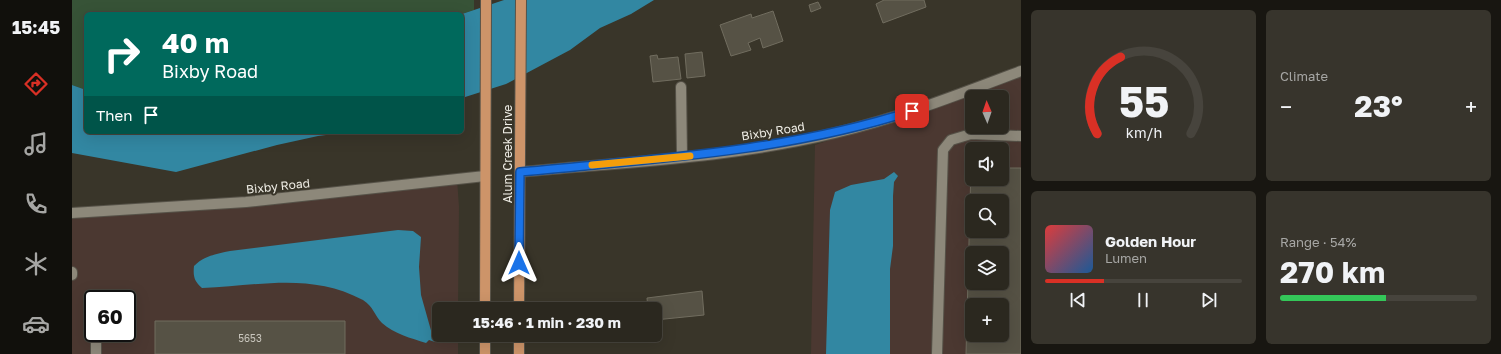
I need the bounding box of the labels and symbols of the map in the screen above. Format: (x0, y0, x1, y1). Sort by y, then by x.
north arrow (965, 90, 1009, 134)
pin (895, 94, 929, 128)
street label: Alum Creek Drive (500, 105, 515, 203)
street label: Bixby Road (740, 119, 806, 143)
street label: Bixby Road (245, 175, 311, 197)
position arrow (498, 242, 540, 284)
speed limit sign: 60 (84, 290, 136, 342)
house number: 5653 (238, 332, 262, 344)

